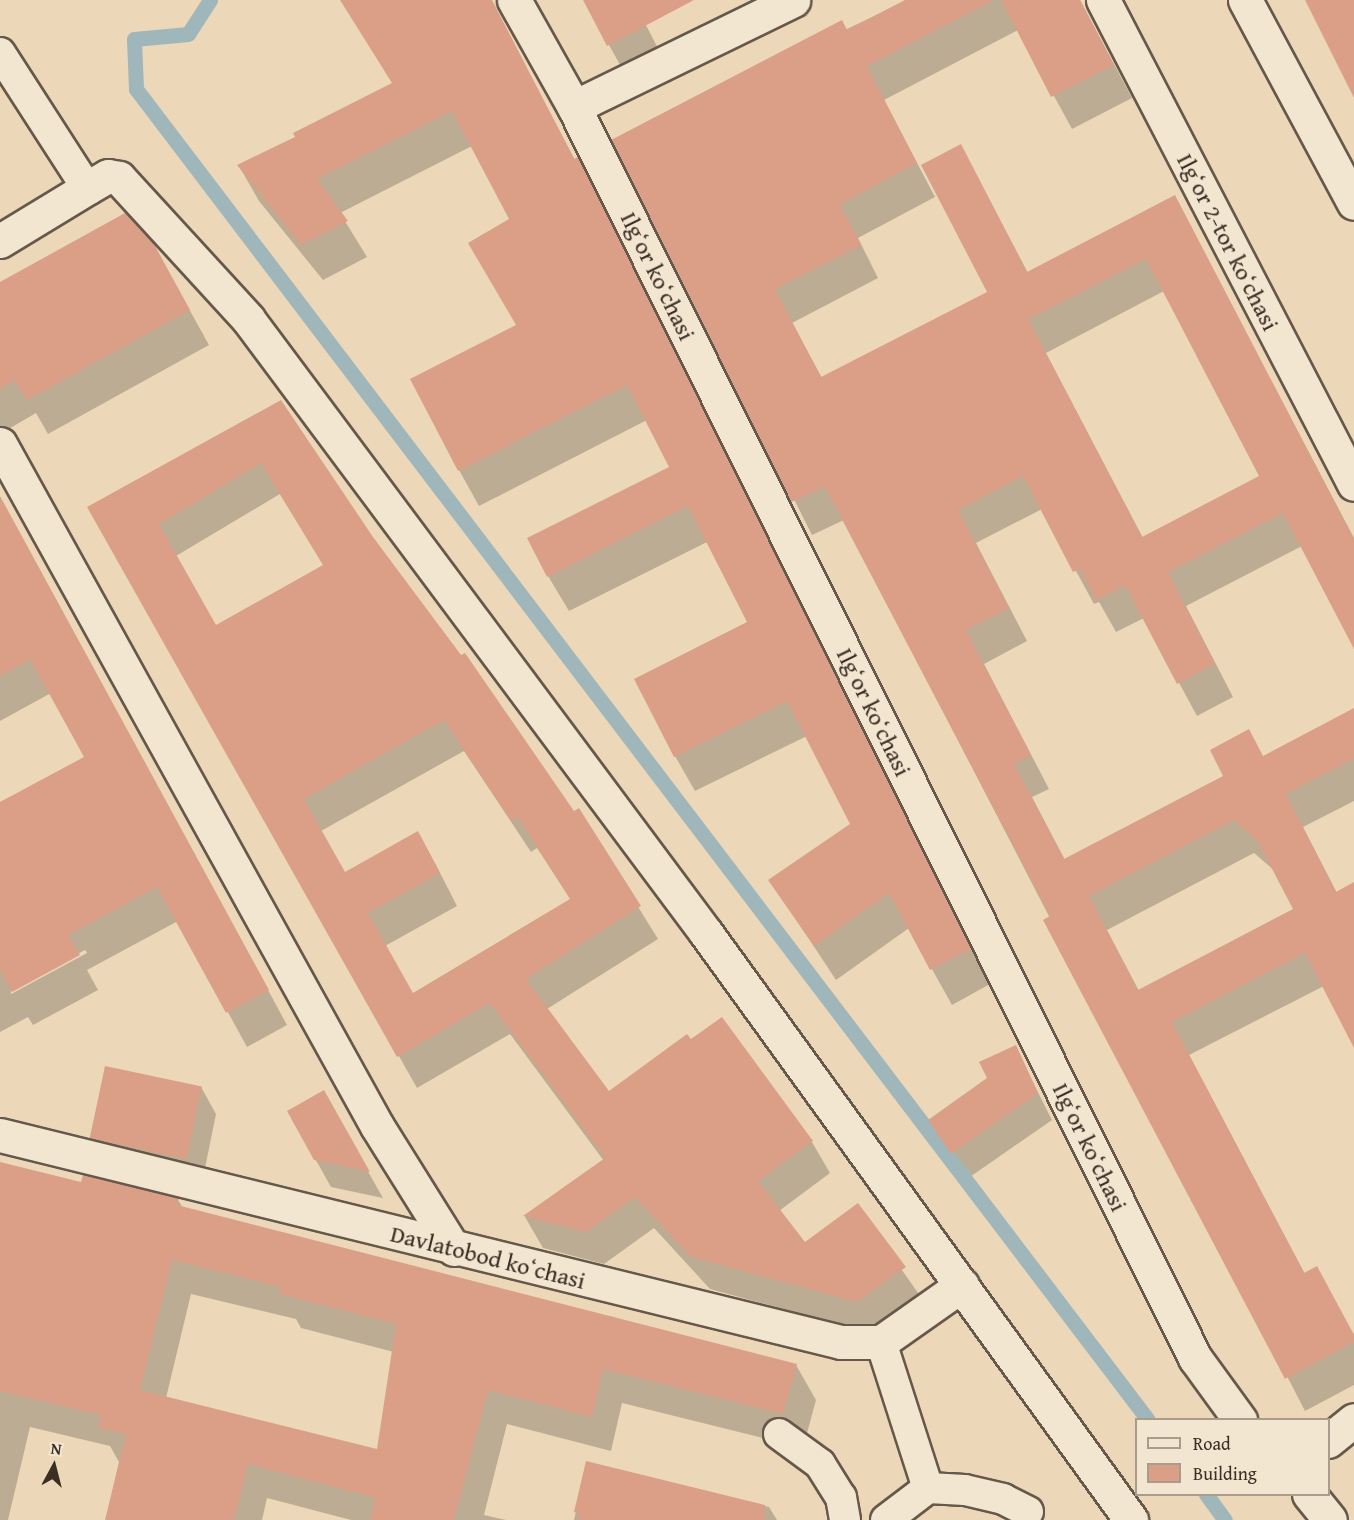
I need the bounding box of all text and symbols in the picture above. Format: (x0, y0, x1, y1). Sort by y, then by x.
street label: Ilgʻor 2-tor koʻchasi (1171, 149, 1285, 335)
street label: Ilgʻor koʻchasi (614, 207, 702, 345)
street label: Ilgʻor koʻchasi (830, 643, 918, 781)
street label: Ilgʻor koʻchasi (1046, 1078, 1134, 1216)
street label: Davlatobod koʻchasi (388, 1219, 588, 1295)
legend (1135, 1418, 1330, 1496)
text: Road (1193, 1430, 1231, 1457)
north arrow (24, 1436, 84, 1496)
text: N (49, 1436, 63, 1461)
text: Building (1193, 1460, 1257, 1487)

